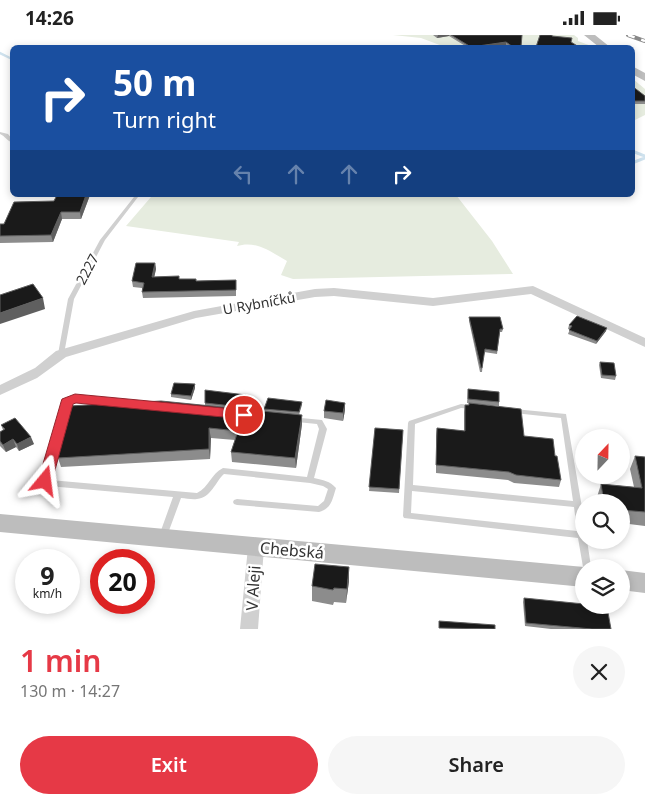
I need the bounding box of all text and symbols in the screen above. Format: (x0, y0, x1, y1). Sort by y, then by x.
text: 14:26 (25, 5, 74, 31)
text: 50 m (113, 59, 196, 106)
icon: right (30, 65, 95, 130)
text: Turn right (113, 104, 216, 134)
icon: left (229, 160, 257, 188)
icon: ahead (282, 160, 310, 188)
icon: ahead (335, 160, 363, 188)
icon: right (388, 160, 416, 188)
street label: 2227 (71, 250, 103, 288)
street label: U Rybníčků (221, 287, 297, 319)
pin (223, 394, 265, 436)
icon: arrive (230, 401, 258, 429)
north arrow (575, 429, 630, 484)
map controls (575, 429, 630, 614)
position arrow (18, 454, 70, 506)
button: search (575, 494, 630, 549)
street label: Chebská (259, 536, 325, 564)
speed limit sign: 20 (90, 549, 155, 614)
text: 9 (40, 558, 55, 592)
button: layers (575, 559, 630, 614)
street label: V Aleji (240, 565, 266, 611)
text: km/h (33, 585, 62, 602)
text: 1 min (20, 640, 101, 681)
button: close (573, 646, 625, 698)
text: 130 m · 14:27 (20, 680, 120, 702)
button: Exit (20, 736, 318, 794)
button: Share (328, 736, 625, 794)

